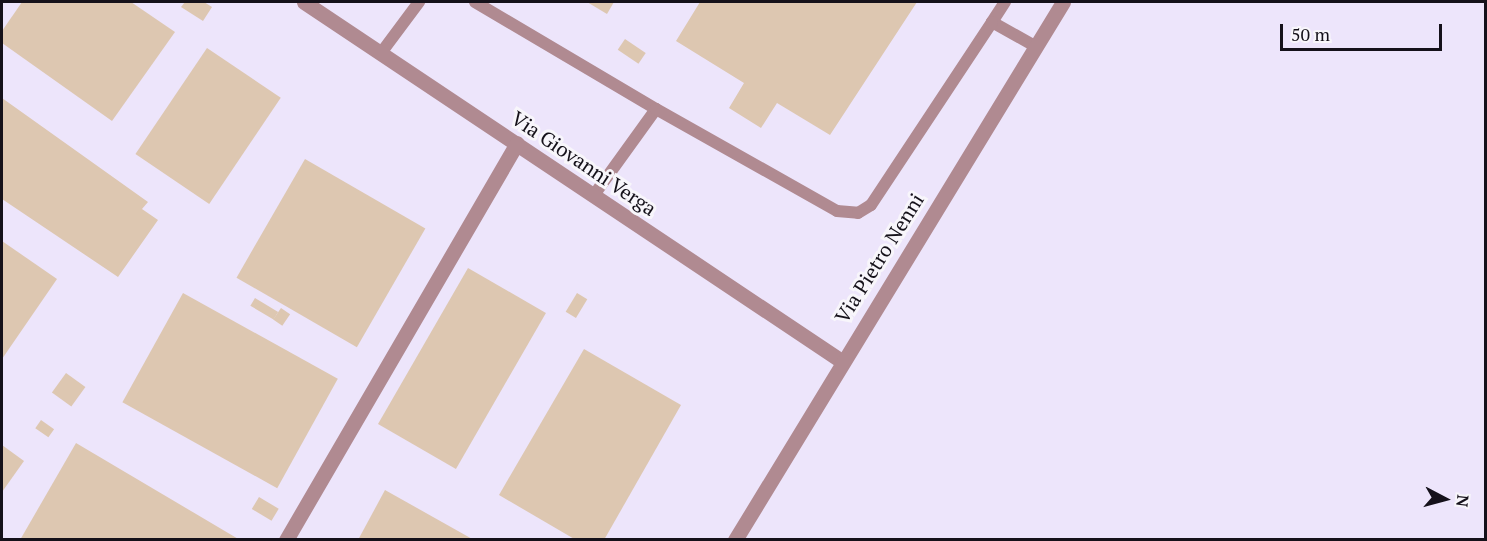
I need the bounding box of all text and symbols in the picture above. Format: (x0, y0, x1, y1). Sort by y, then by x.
scale bar (1283, 12, 1445, 50)
text: 50 m (1291, 22, 1330, 46)
street label: Via Giovanni Verga (507, 105, 661, 221)
street label: Via Pietro Nenni (830, 189, 928, 327)
north arrow (1415, 469, 1475, 529)
text: N (1451, 494, 1474, 508)

